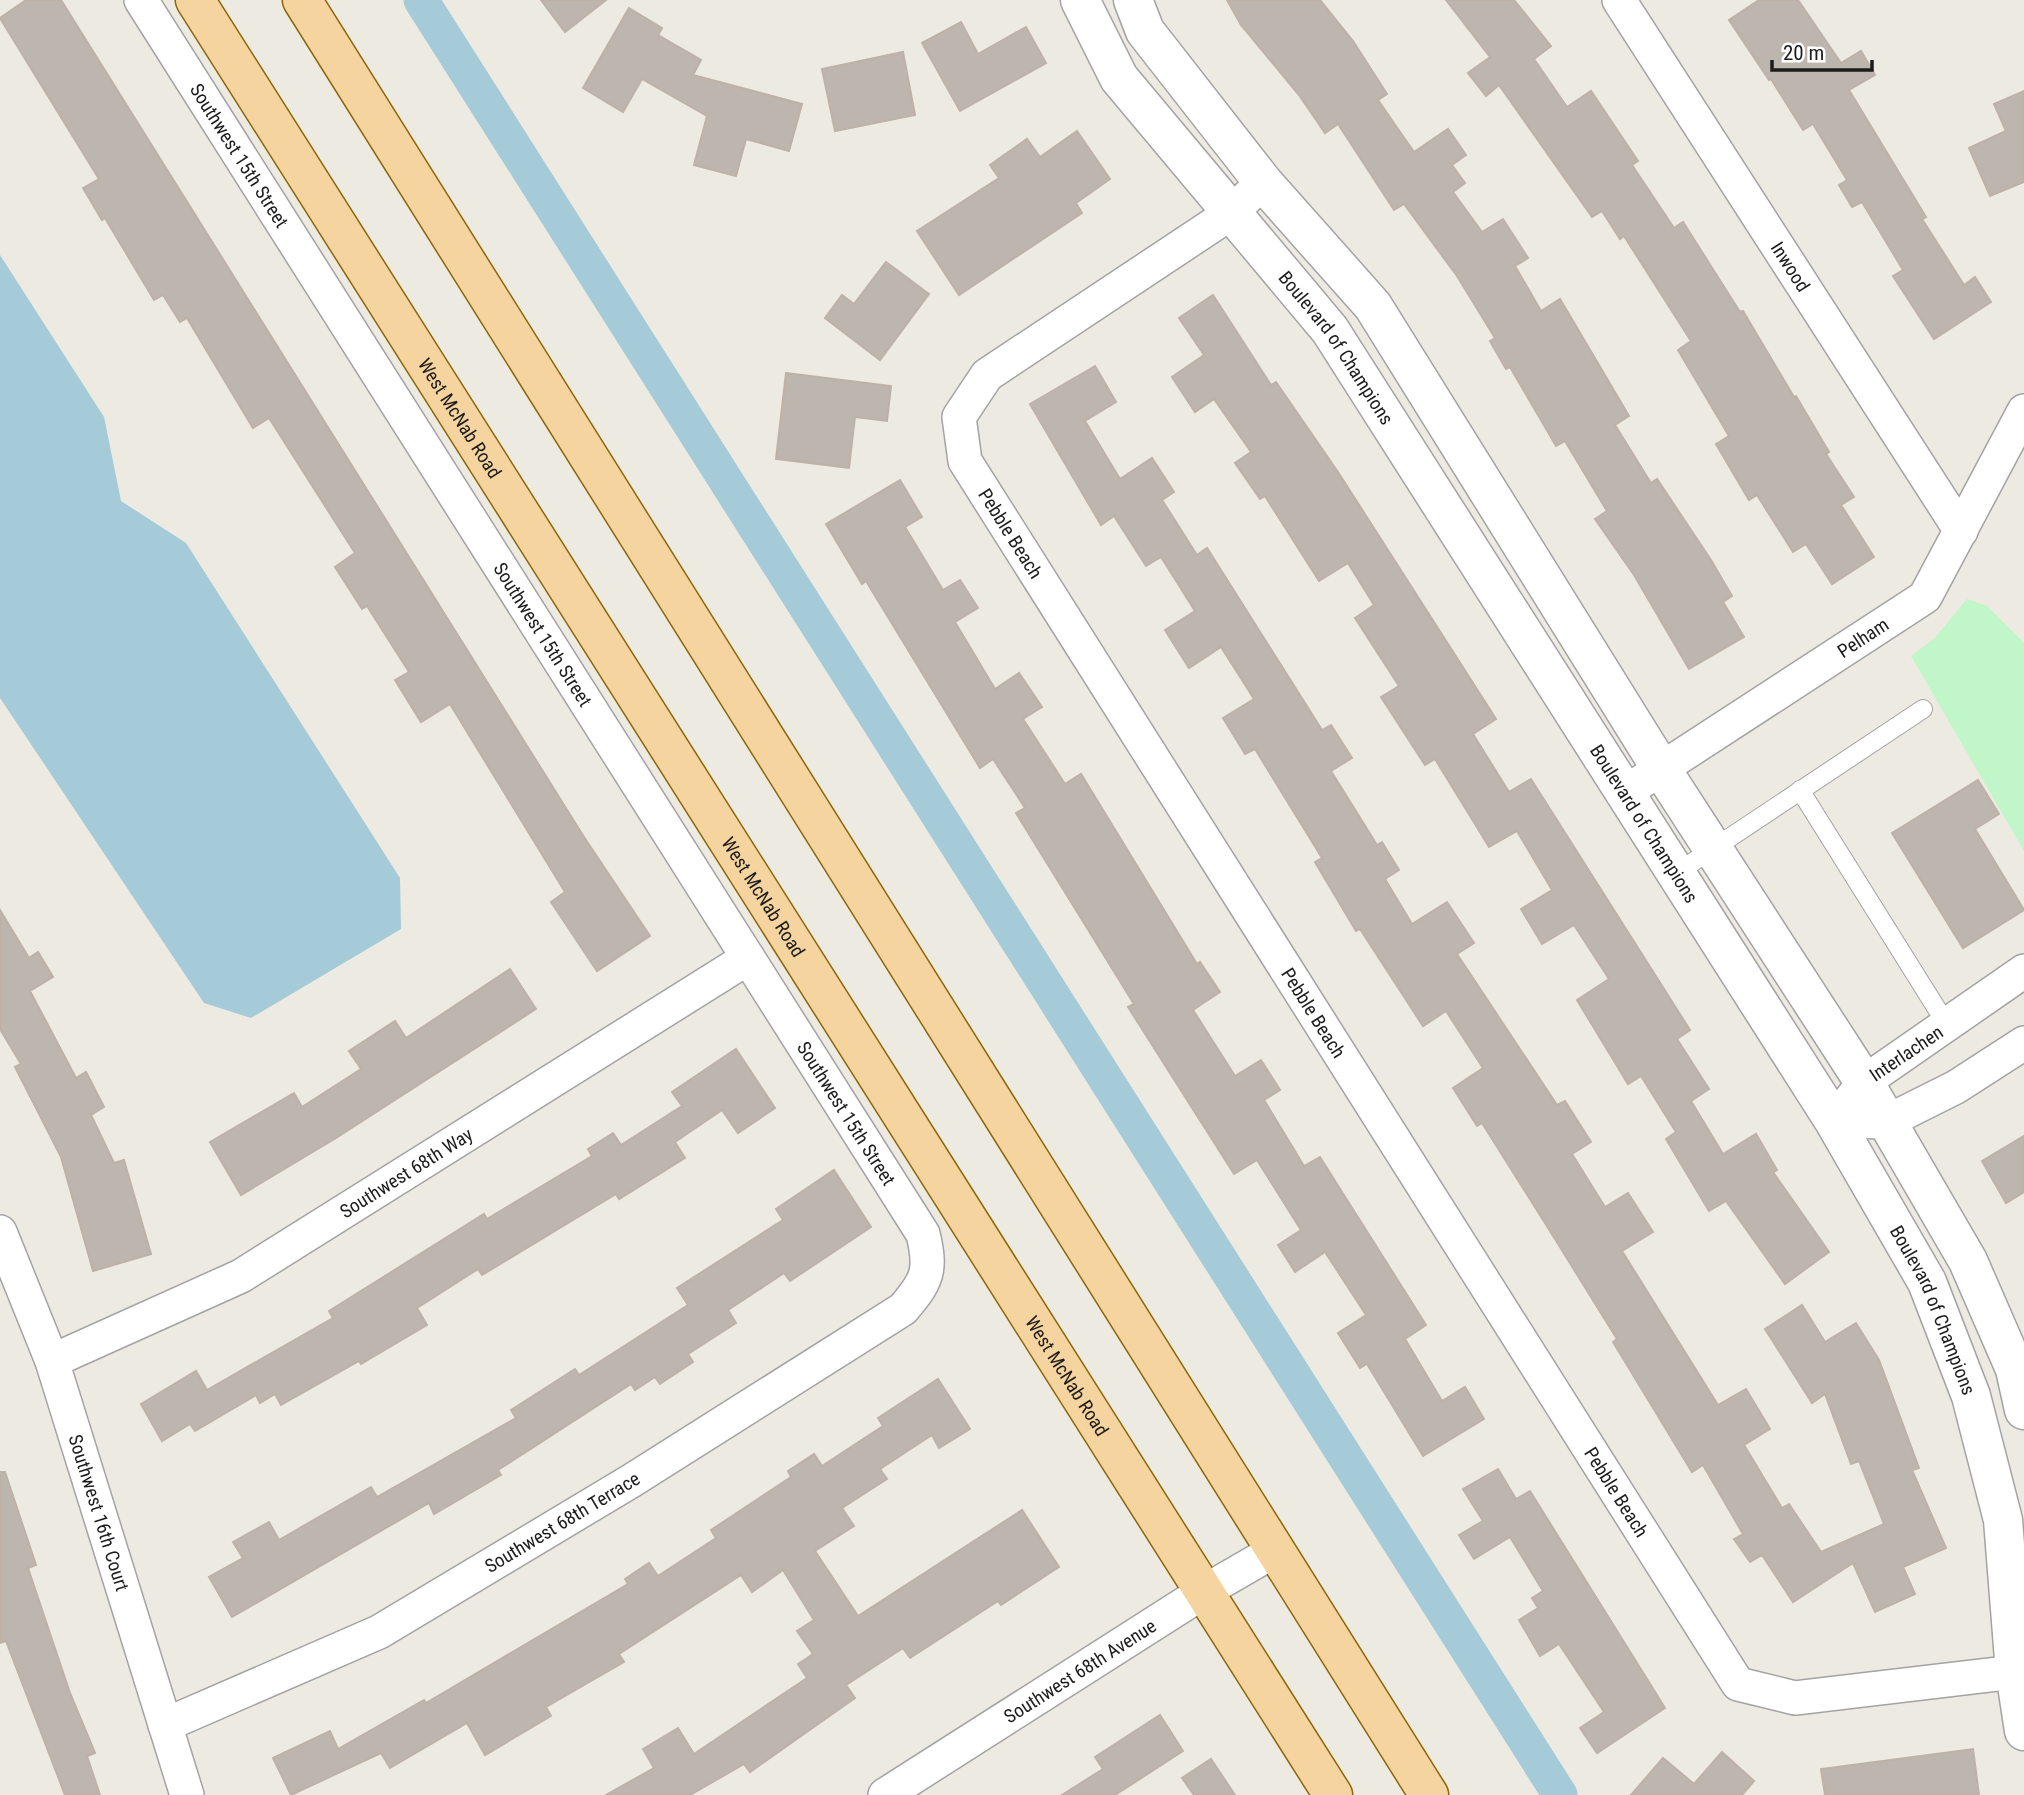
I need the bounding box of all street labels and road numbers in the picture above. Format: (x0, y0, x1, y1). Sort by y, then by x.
street label: Southwest 15th Street (185, 79, 293, 232)
street label: Inwood (1766, 237, 1815, 296)
street label: Boulevard of Champions (1274, 267, 1398, 429)
street label: West McNab Road (413, 354, 506, 483)
street label: Pebble Beach (973, 484, 1047, 583)
street label: Southwest 15th Street (488, 558, 597, 711)
street label: Pelham (1833, 613, 1893, 663)
street label: Boulevard of Champions (1585, 740, 1703, 907)
street label: West McNab Road (717, 833, 810, 962)
street label: Pebble Beach (1276, 964, 1350, 1062)
street label: Interlachen (1865, 1020, 1947, 1086)
street label: Southwest 15th Street (792, 1037, 900, 1190)
street label: Southwest 68th Way (336, 1123, 477, 1223)
street label: Boulevard of Champions (1885, 1222, 1980, 1398)
street label: West McNab Road (1020, 1312, 1113, 1440)
street label: Southwest 16th Court (64, 1432, 134, 1594)
street label: Pebble Beach (1579, 1443, 1653, 1542)
street label: Southwest 68th Terrace (481, 1467, 644, 1578)
street label: Southwest 68th Avenue (1000, 1614, 1161, 1728)

